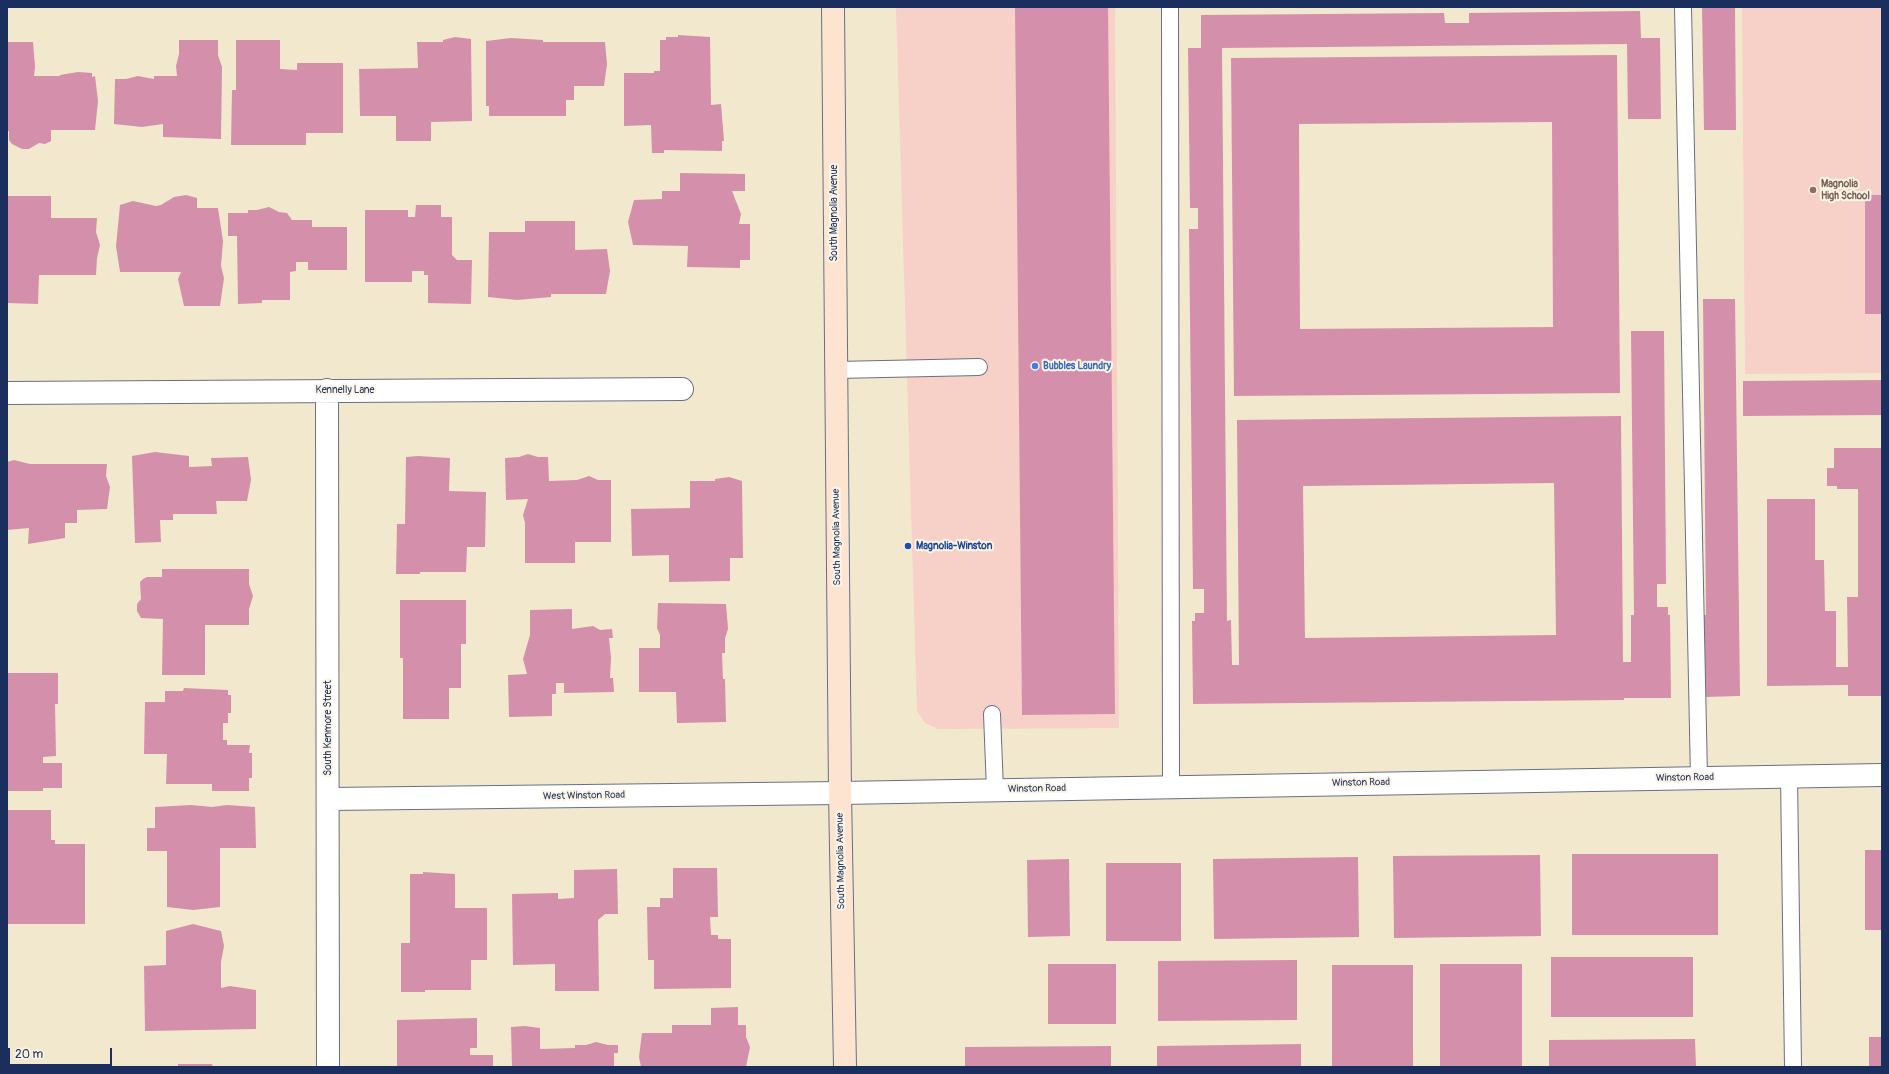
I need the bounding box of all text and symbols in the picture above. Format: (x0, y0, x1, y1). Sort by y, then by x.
street label: South Magnolia Avenue (828, 165, 840, 261)
place label: Magnolia High School (1821, 178, 1870, 202)
marker: Magnolia High School (1808, 185, 1818, 195)
place label: Bubbles Laundry (1043, 360, 1111, 372)
marker: Bubbles Laundry (1030, 361, 1040, 371)
street label: Kennelly Lane (316, 384, 374, 396)
street label: South Magnolia Avenue (830, 488, 844, 586)
place label: Magnolia-Winston (916, 540, 992, 552)
marker: Magnolia-Winston (903, 541, 913, 551)
street label: South Kenmore Street (322, 680, 334, 776)
street label: Winston Road (1656, 771, 1714, 785)
street label: Winston Road (1332, 776, 1390, 790)
street label: Winston Road (1008, 782, 1066, 796)
street label: West Winston Road (543, 789, 625, 803)
street label: South Magnolia Avenue (834, 812, 848, 910)
scale bar (10, 1040, 114, 1066)
text: 20 m (15, 1047, 43, 1062)

